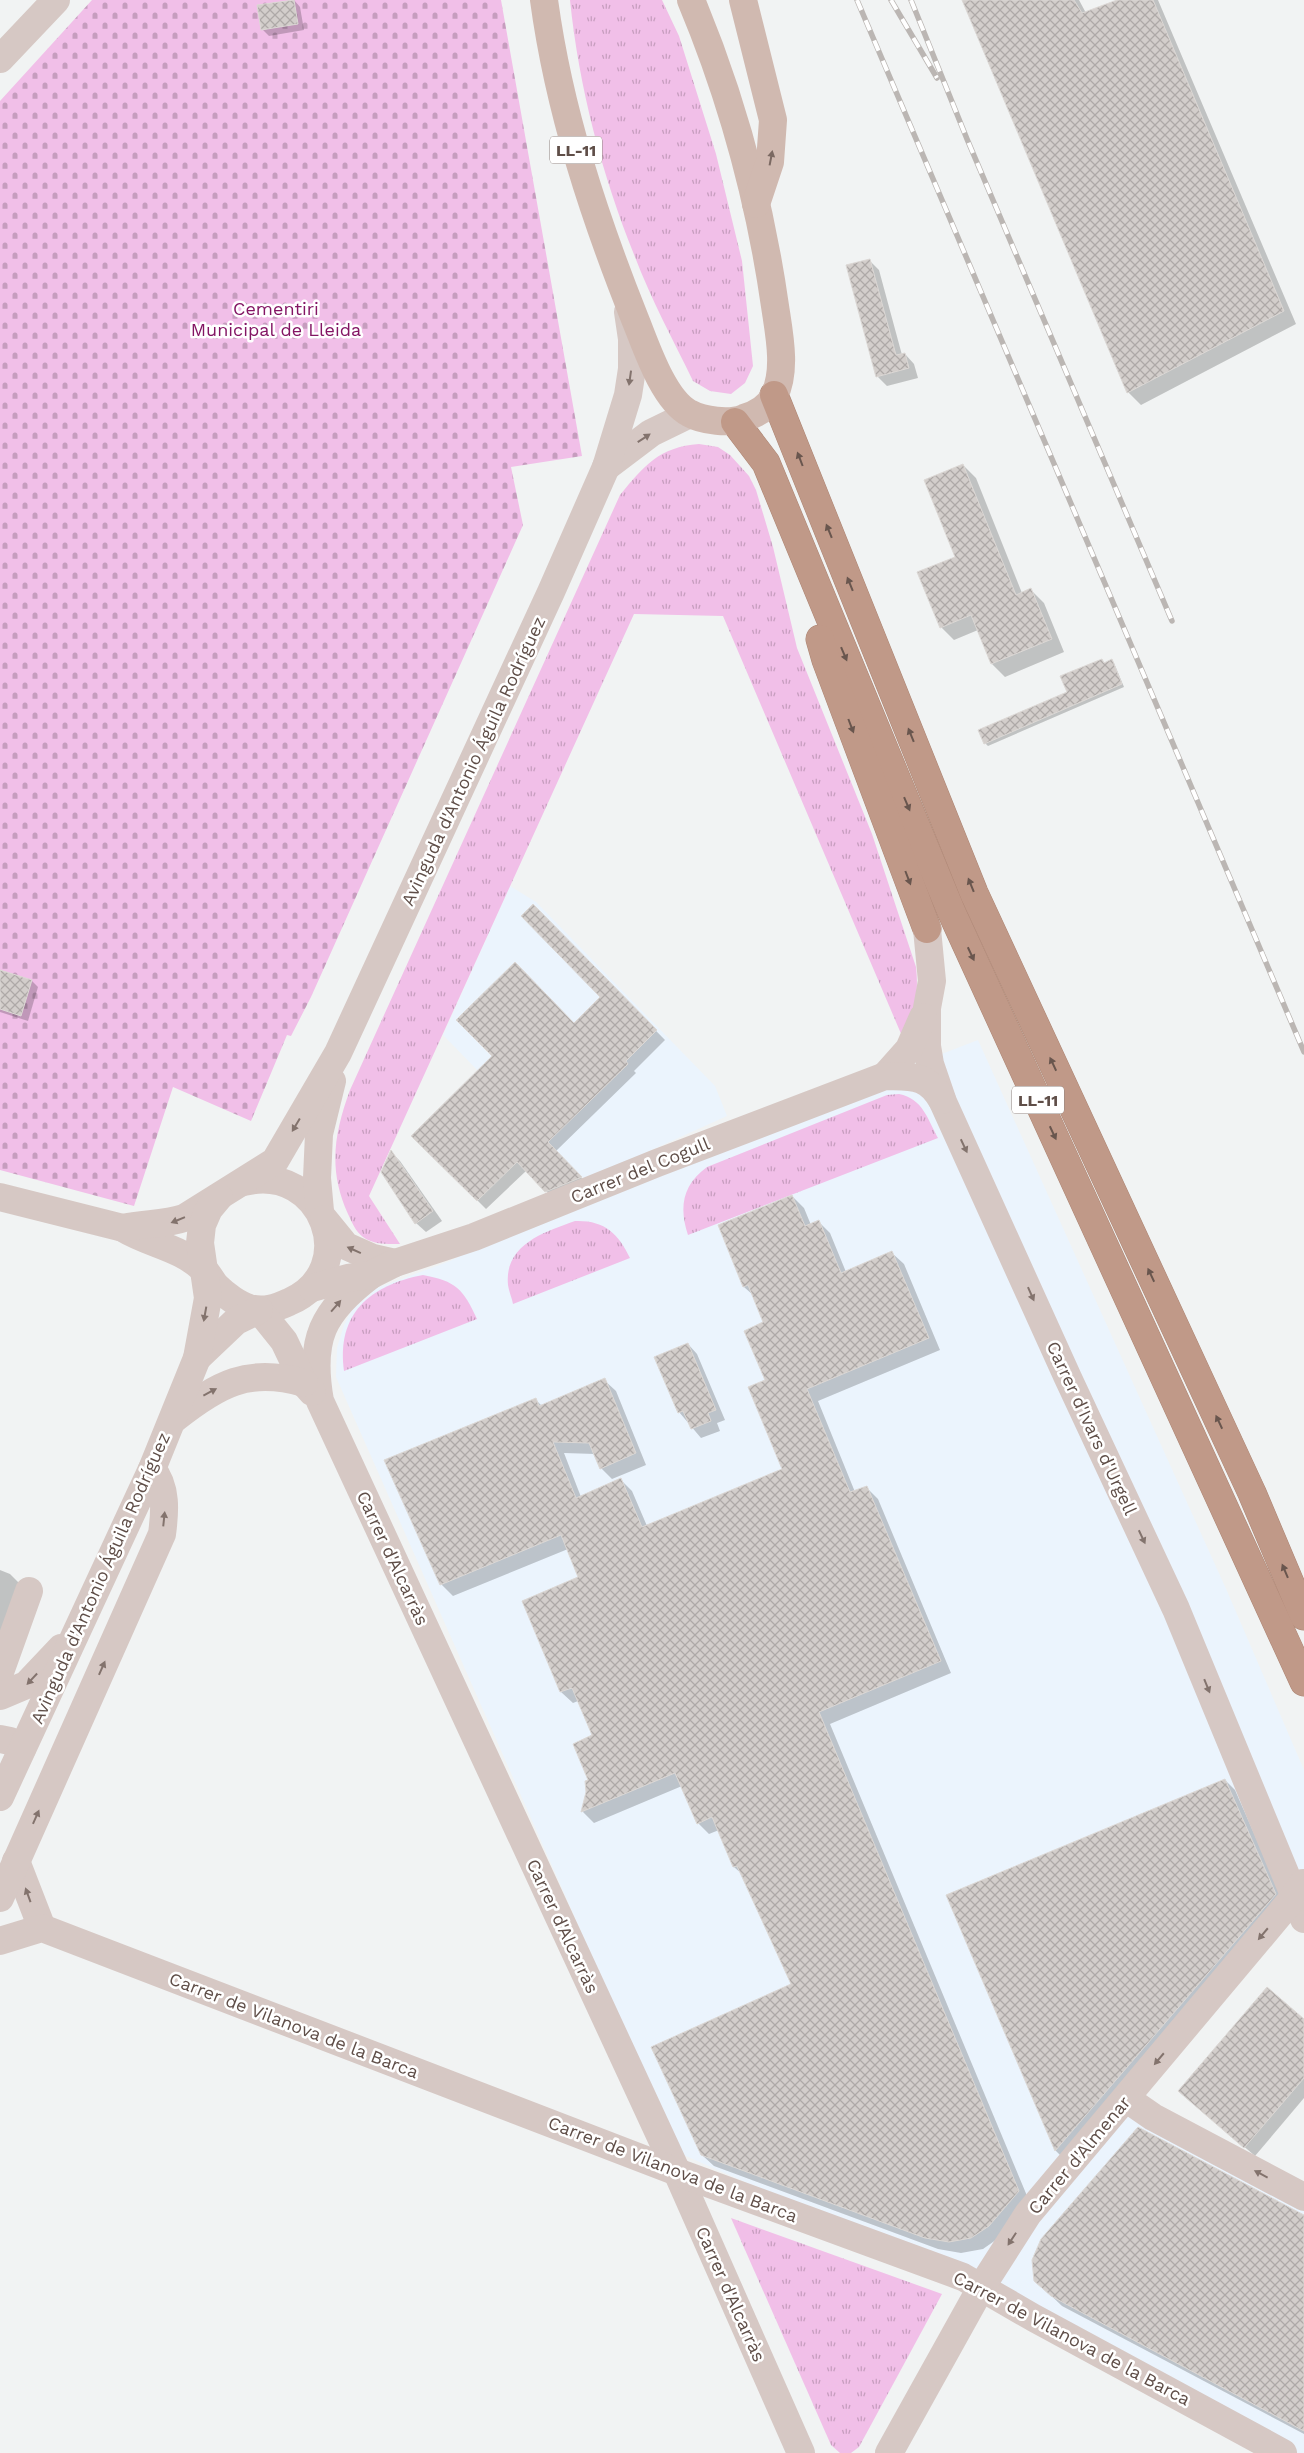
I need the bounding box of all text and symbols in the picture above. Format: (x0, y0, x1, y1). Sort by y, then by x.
road number: LL-11 (550, 136, 602, 164)
one-way arrow (767, 149, 775, 165)
park label: Cementiri Municipal de Lleida (191, 298, 361, 340)
one-way arrow (626, 370, 634, 386)
one-way arrow (638, 433, 651, 442)
one-way arrow (796, 451, 803, 466)
one-way arrow (825, 523, 833, 538)
one-way arrow (846, 576, 854, 591)
street label: Avinguda d'Antonio Águila Rodríguez (397, 613, 549, 909)
one-way arrow (840, 647, 848, 662)
one-way arrow (847, 719, 855, 734)
one-way arrow (906, 727, 914, 742)
one-way arrow (903, 797, 911, 811)
one-way arrow (904, 871, 912, 886)
one-way arrow (967, 878, 974, 893)
one-way arrow (966, 946, 975, 961)
one-way arrow (1049, 1057, 1057, 1071)
road number: LL-11 (1012, 1086, 1064, 1114)
one-way arrow (291, 1119, 300, 1132)
one-way arrow (1049, 1126, 1057, 1140)
street label: Carrer del Cogull (567, 1132, 713, 1207)
one-way arrow (960, 1139, 968, 1153)
one-way arrow (170, 1216, 185, 1224)
one-way arrow (347, 1245, 361, 1253)
one-way arrow (1146, 1268, 1154, 1282)
one-way arrow (1027, 1287, 1035, 1301)
one-way arrow (330, 1300, 341, 1313)
one-way arrow (201, 1306, 209, 1322)
street label: Carrer d'Ivars d'Urgell (1043, 1338, 1142, 1519)
one-way arrow (203, 1388, 217, 1396)
one-way arrow (1215, 1415, 1223, 1430)
street label: Avinguda d'Antonio Águila Rodríguez (26, 1429, 174, 1727)
street label: Carrer d'Alcarràs (353, 1487, 433, 1629)
one-way arrow (160, 1510, 168, 1526)
one-way arrow (1139, 1530, 1147, 1544)
one-way arrow (1280, 1564, 1288, 1578)
one-way arrow (98, 1661, 106, 1675)
one-way arrow (26, 1672, 38, 1684)
one-way arrow (1203, 1679, 1211, 1694)
one-way arrow (32, 1810, 40, 1824)
street label: Carrer d'Alcarràs (523, 1855, 603, 1997)
one-way arrow (24, 1887, 31, 1902)
one-way arrow (1258, 1928, 1269, 1941)
street label: Carrer de Vilanova de la Barca (166, 1968, 422, 2082)
one-way arrow (1154, 2053, 1165, 2066)
street label: Carrer d'Almenar (1024, 2092, 1134, 2218)
street label: Carrer de Vilanova de la Barca (545, 2112, 801, 2226)
one-way arrow (1254, 2170, 1268, 2178)
street label: Carrer d'Alcarràs (692, 2223, 770, 2365)
one-way arrow (1007, 2232, 1017, 2246)
street label: Carrer de Vilanova de la Barca (950, 2266, 1194, 2410)

